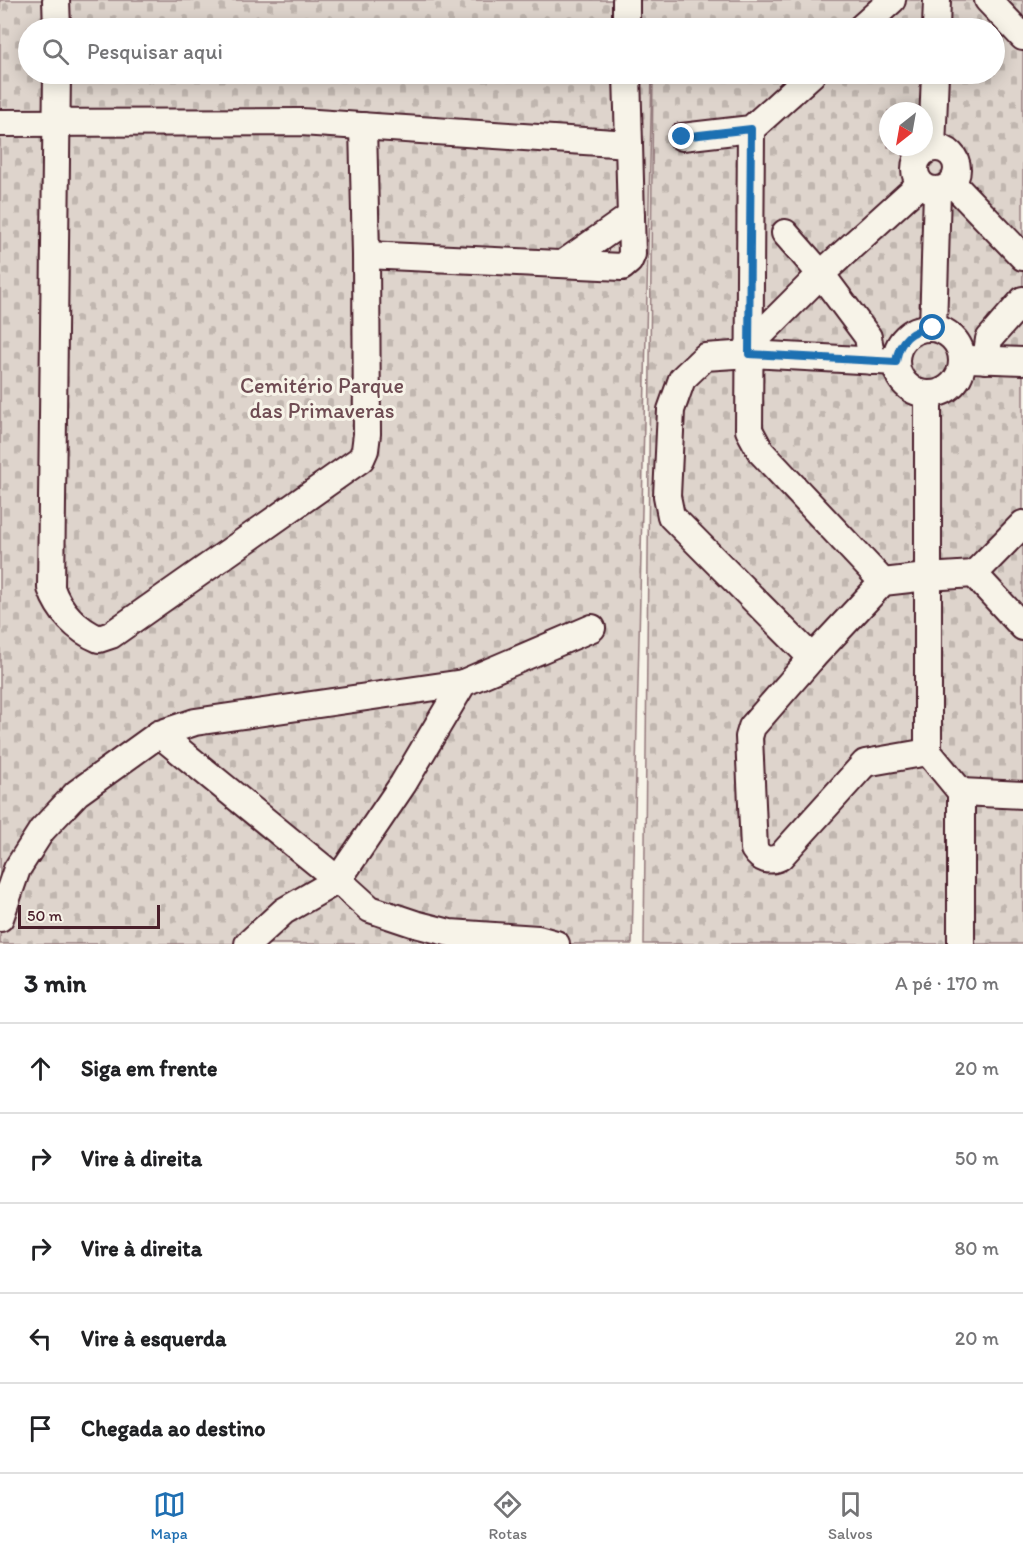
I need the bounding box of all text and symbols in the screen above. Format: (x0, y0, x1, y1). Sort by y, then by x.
search box (18, 18, 1005, 84)
icon: search (39, 35, 72, 68)
text: Pesquisar aqui (87, 38, 223, 65)
north arrow (879, 102, 933, 156)
route end (668, 123, 694, 149)
route start (919, 314, 945, 340)
park label: Cemitério Parque das Primaveras (240, 372, 404, 424)
scale bar (18, 902, 160, 929)
text: 50 m (27, 906, 62, 925)
text: 3 min (24, 967, 86, 999)
text: A pé · 170 m (895, 971, 999, 995)
icon: ahead (24, 1052, 57, 1085)
text: Siga em frente (81, 1055, 217, 1082)
text: 20 m (955, 1056, 999, 1080)
icon: right (24, 1142, 57, 1175)
text: Vire à direita (81, 1145, 202, 1172)
text: 50 m (955, 1146, 999, 1170)
icon: right (24, 1232, 57, 1265)
text: Vire à direita (81, 1235, 202, 1262)
text: 80 m (954, 1236, 999, 1260)
icon: left (24, 1322, 57, 1355)
text: Vire à esquerda (81, 1325, 226, 1352)
text: 20 m (955, 1326, 999, 1350)
icon: arrive (24, 1412, 57, 1445)
text: Chegada ao destino (81, 1415, 265, 1442)
tab: Mapa (150, 1488, 188, 1543)
tab: Rotas (488, 1488, 527, 1543)
tab: Salvos (828, 1488, 873, 1543)

